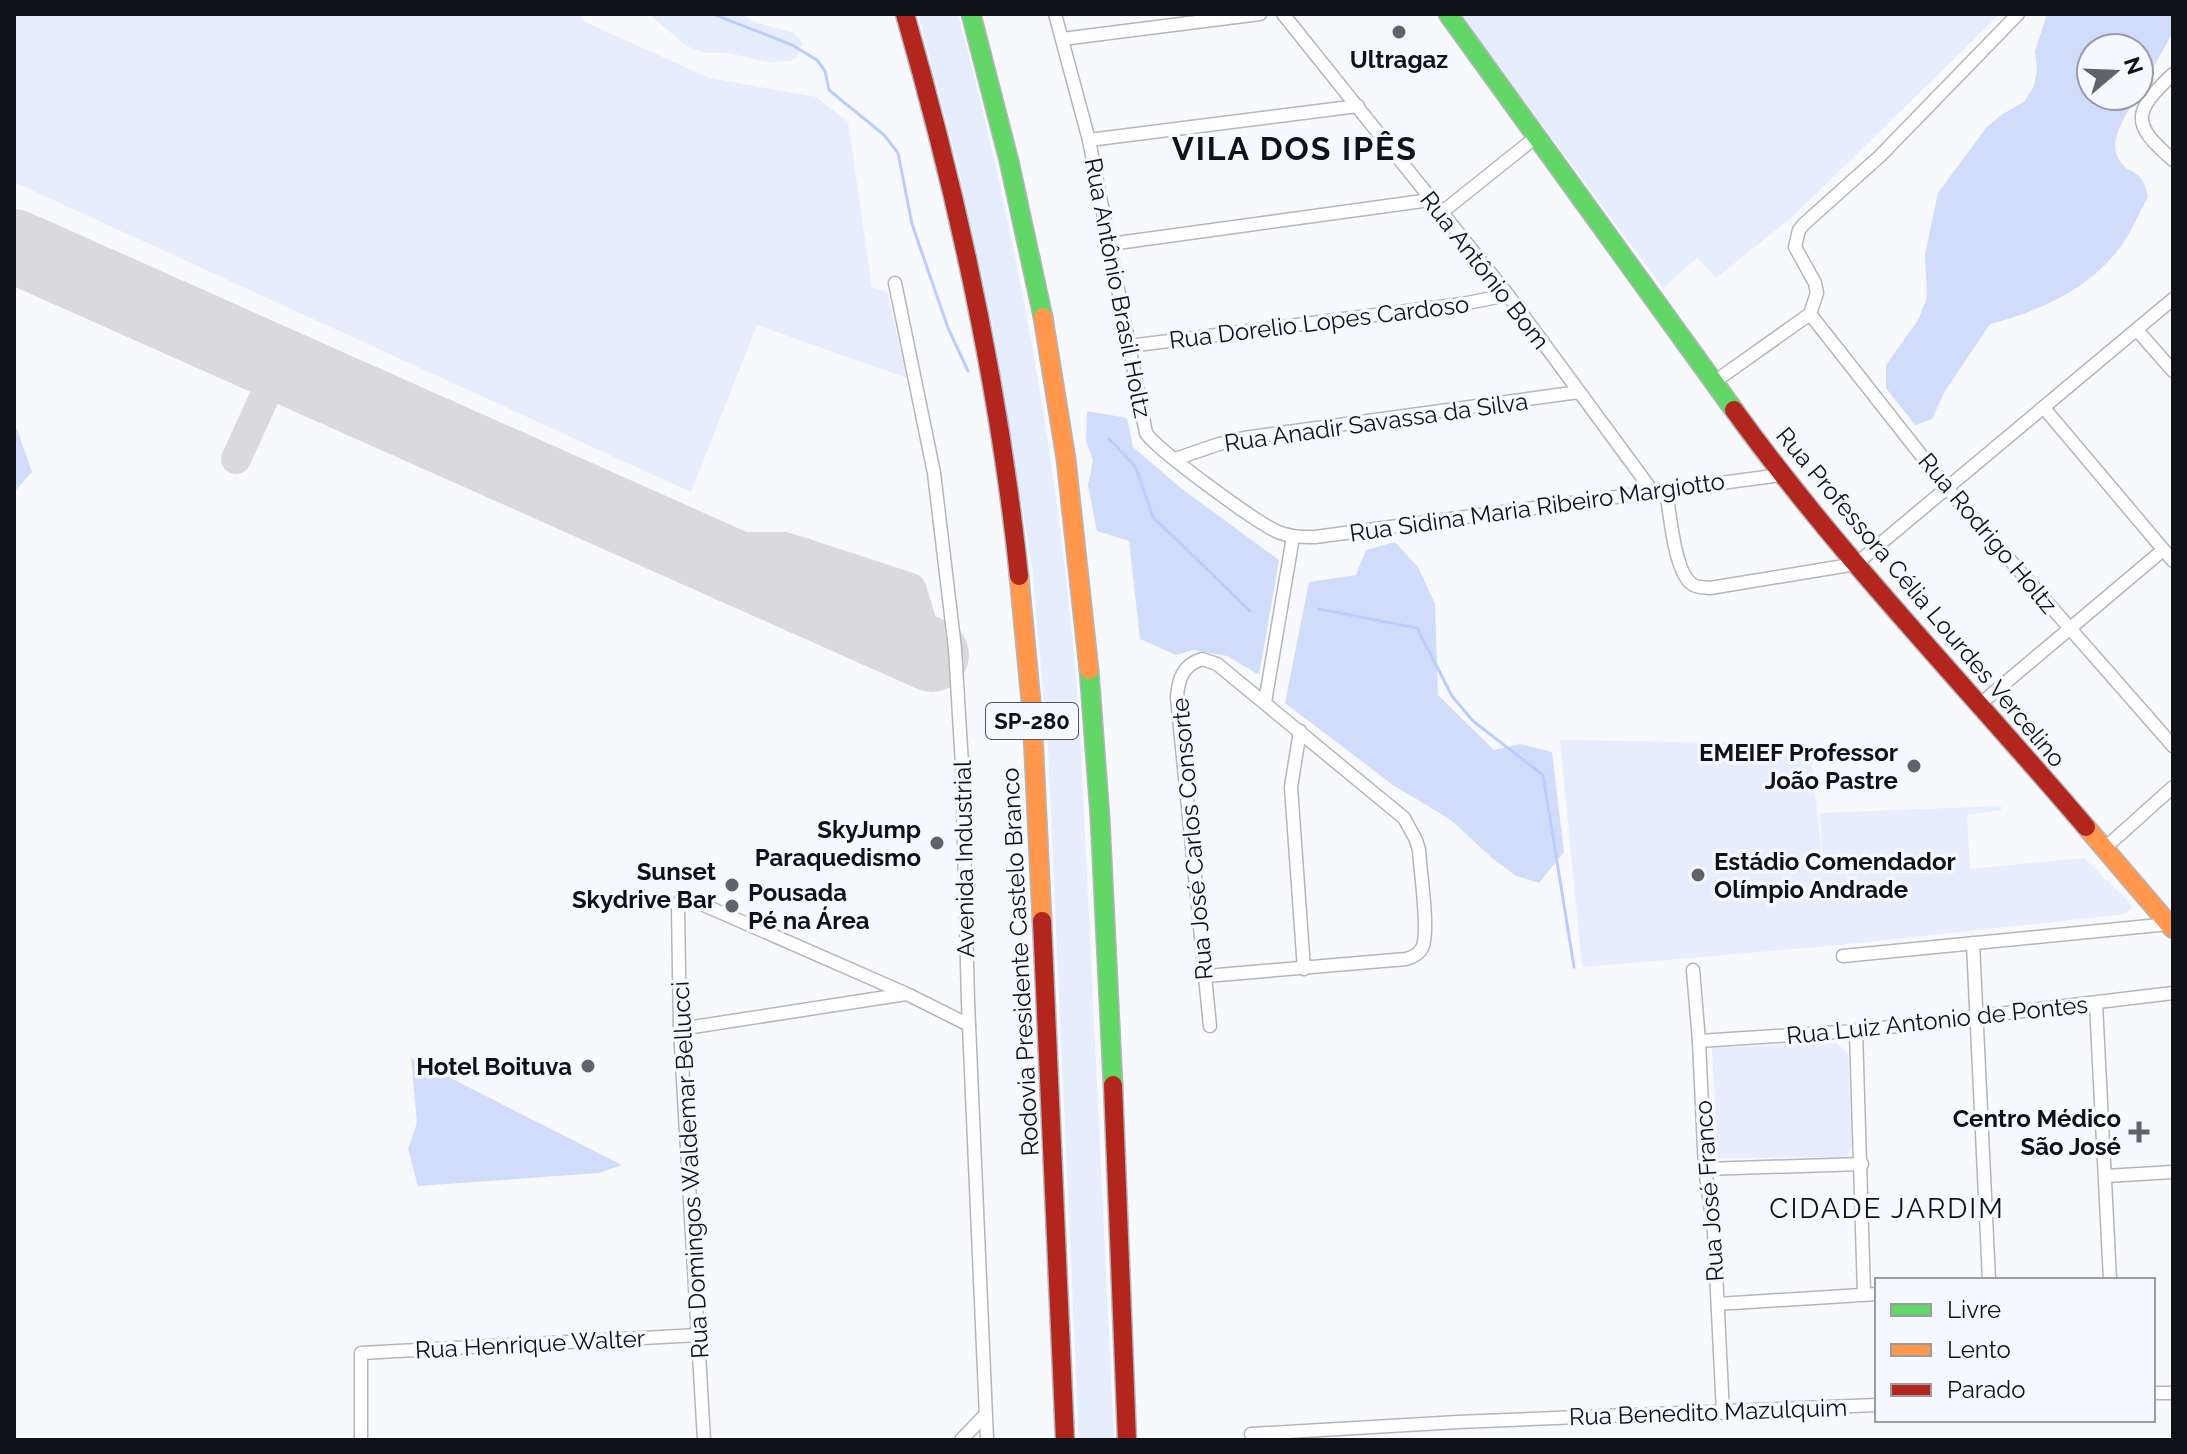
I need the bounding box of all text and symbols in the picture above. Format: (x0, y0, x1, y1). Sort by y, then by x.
marker: Ultragaz (1390, 23, 1408, 41)
north arrow (2075, 32, 2155, 112)
place label: Ultragaz (1350, 45, 1448, 74)
text: N (2119, 53, 2149, 78)
district label: VILA DOS IPÊS (1172, 130, 1418, 167)
street label: Rua Antônio Brasil Holtz (1079, 155, 1157, 421)
street label: Rua Antônio Bom (1414, 185, 1556, 355)
street label: Rua Dorelio Lopes Cardoso (1167, 289, 1471, 355)
street label: Rua Anadir Savassa da Silva (1222, 386, 1530, 458)
street label: Rua Professora Célia Lourdes Vercelino (1770, 421, 2072, 773)
street label: Rua Rodrigo Holtz (1912, 447, 2064, 619)
street label: Rua Sidina Maria Ribeiro Margiotto (1347, 466, 1727, 548)
street label: Rua José Carlos Consorte (1165, 697, 1219, 981)
road number: SP-280 (986, 703, 1078, 739)
place label: EMEIEF Professor João Pastre (1699, 738, 1898, 795)
marker: EMEIEF Professor João Pastre (1905, 757, 1923, 775)
street label: Avenida Industrial (948, 760, 980, 958)
street label: Rodovia Presidente Castelo Branco (995, 767, 1045, 1157)
place label: SkyJump Paraquedismo (755, 815, 921, 872)
marker: SkyJump Paraquedismo (928, 834, 946, 852)
place label: Estádio Comendador Olímpio Andrade (1714, 847, 1956, 904)
place label: Sunset Skydrive Bar (572, 857, 716, 914)
marker: Estádio Comendador Olímpio Andrade (1689, 866, 1707, 884)
marker: Sunset Skydrive Bar (723, 876, 741, 894)
place label: Pousada Pé na Área (748, 878, 870, 935)
marker: Pousada Pé na Área (723, 897, 741, 915)
street label: Rua Domingos Waldemar Bellucci (666, 980, 714, 1360)
street label: Rua Luiz Antonio de Pontes (1785, 990, 2089, 1050)
place label: Hotel Boituva (416, 1052, 572, 1081)
marker: Hotel Boituva (579, 1057, 597, 1075)
street label: Rua José Franco (1688, 1099, 1730, 1283)
place label: Centro Médico São José (1953, 1104, 2121, 1161)
marker: Centro Médico São José (2128, 1121, 2150, 1143)
district label: CIDADE JARDIM (1769, 1192, 2005, 1225)
legend (1875, 1278, 2155, 1422)
text: Livre (1947, 1295, 2001, 1324)
street label: Rua Henrique Walter (414, 1323, 646, 1365)
text: Lento (1947, 1335, 2011, 1364)
text: Parado (1947, 1375, 2026, 1404)
street label: Rua Benedito Mazulquim (1568, 1393, 1848, 1431)

